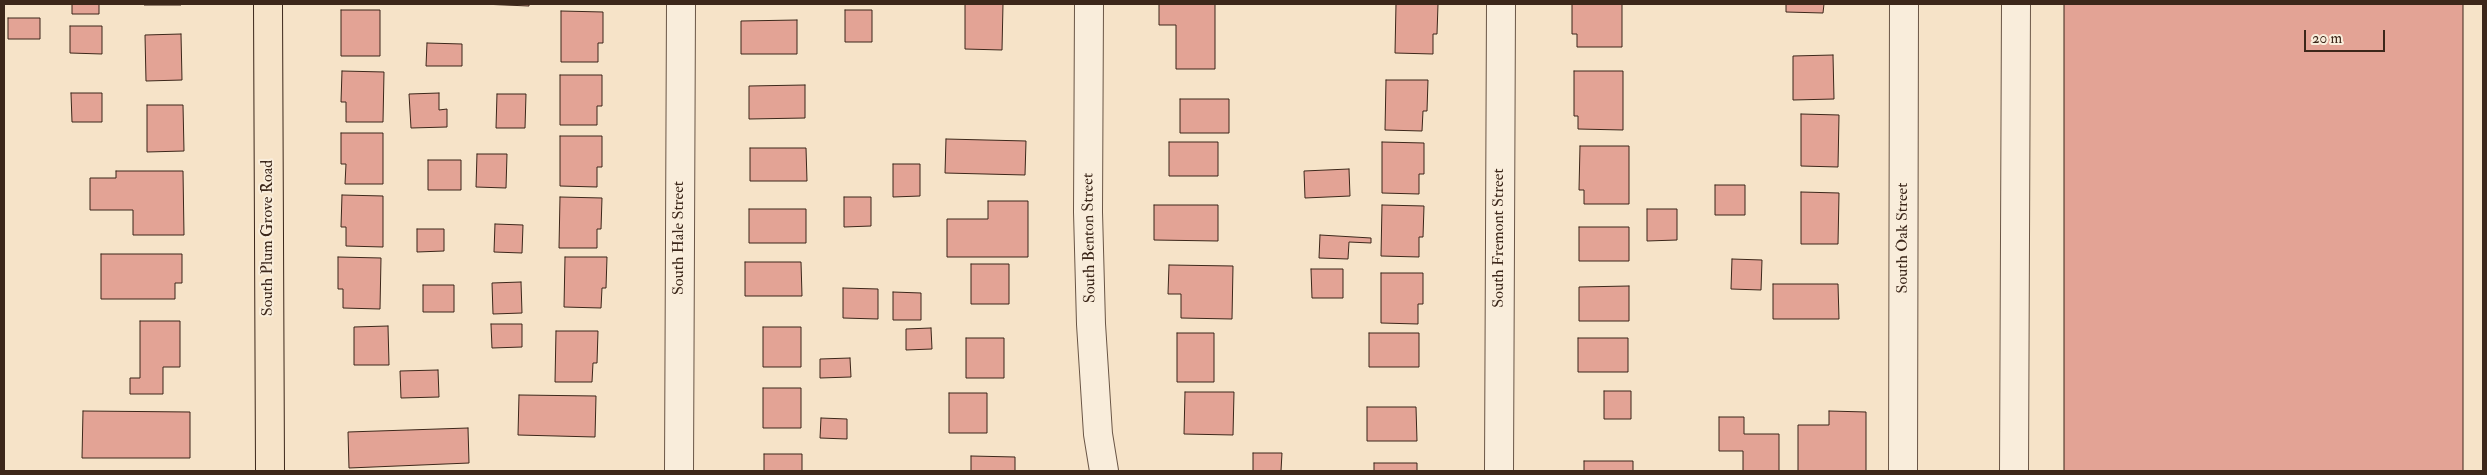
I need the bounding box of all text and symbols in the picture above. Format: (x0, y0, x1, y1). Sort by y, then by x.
scale bar (2307, 20, 2388, 52)
text: 20 m (2312, 29, 2342, 48)
street label: South Plum Grove Road (259, 160, 279, 316)
street label: South Fremont Street (1490, 168, 1510, 308)
street label: South Benton Street (1079, 173, 1101, 303)
street label: South Hale Street (670, 181, 690, 295)
street label: South Oak Street (1894, 183, 1914, 293)

